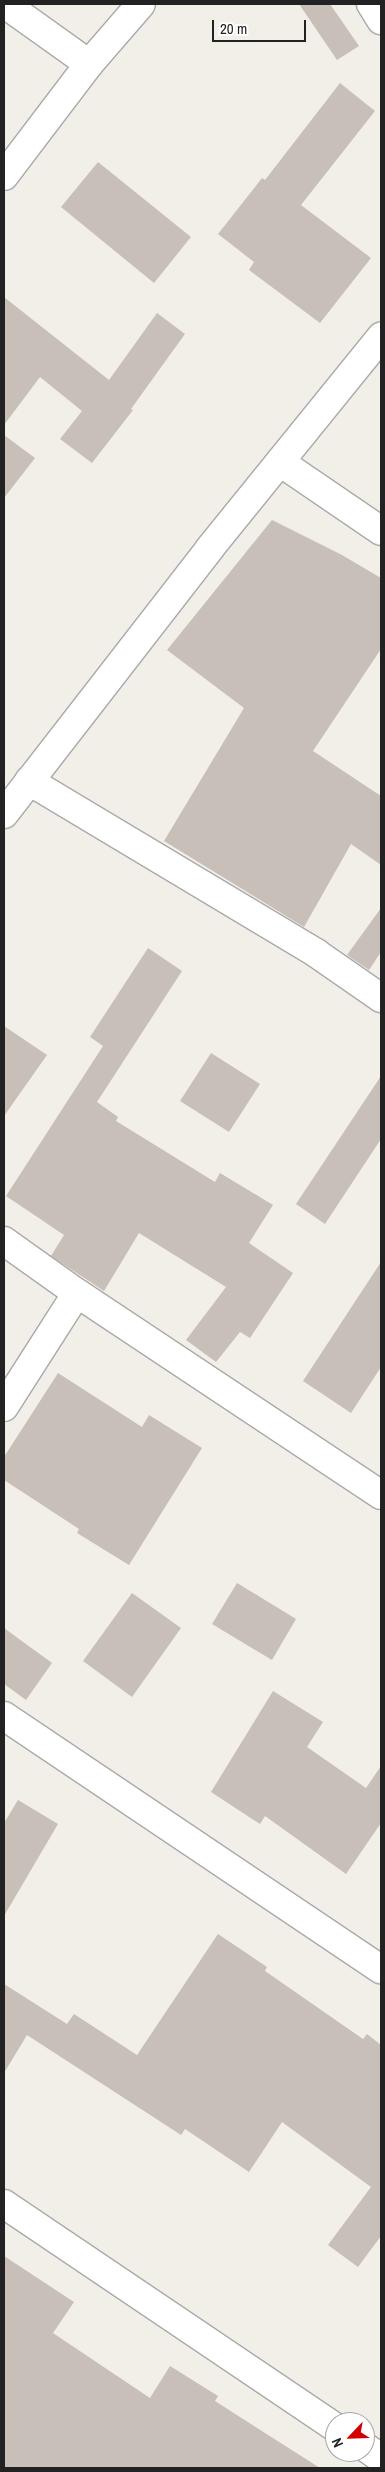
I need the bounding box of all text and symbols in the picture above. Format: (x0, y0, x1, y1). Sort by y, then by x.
scale bar (215, 10, 309, 42)
text: 20 m (220, 18, 247, 39)
north arrow (325, 2412, 375, 2462)
text: N (327, 2435, 347, 2450)

